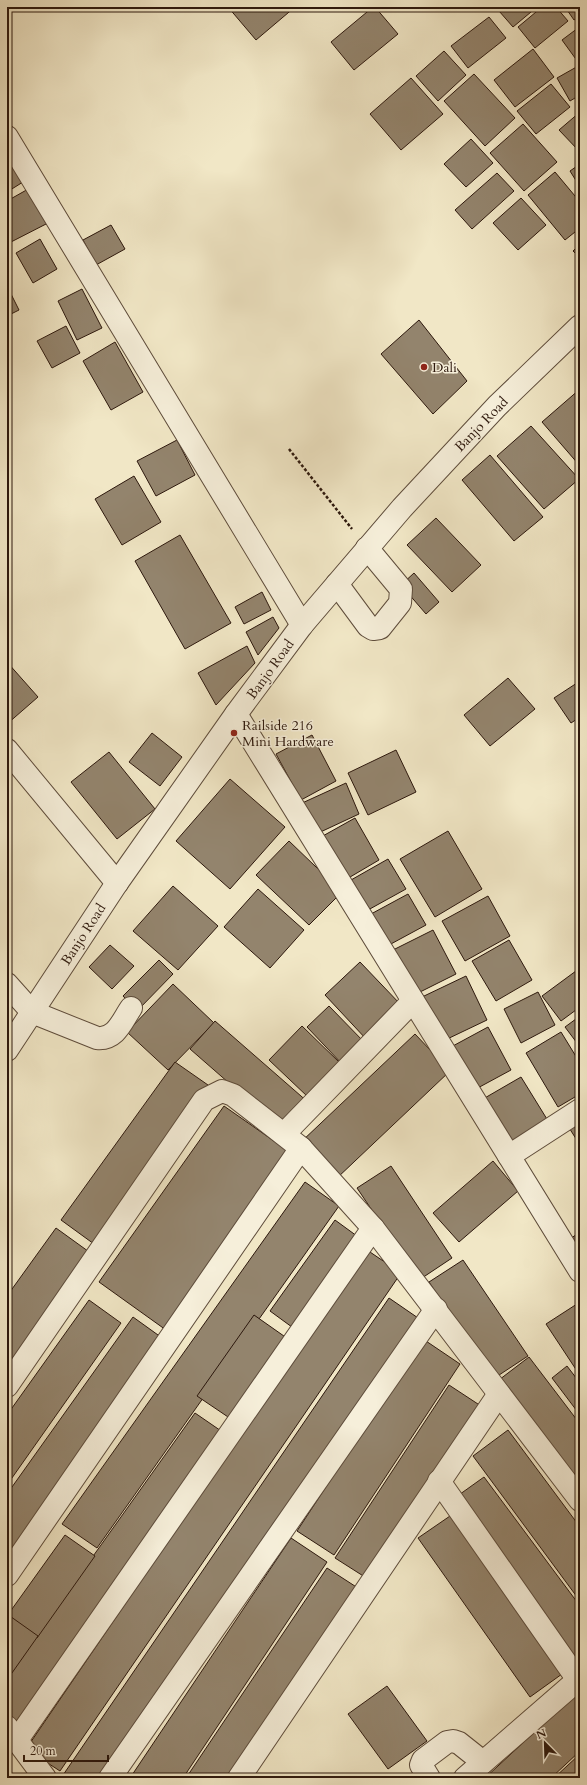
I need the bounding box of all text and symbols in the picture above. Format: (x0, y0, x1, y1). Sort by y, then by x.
place label: Dali (432, 358, 457, 377)
marker: Dali (419, 362, 429, 372)
street label: Banjo Road (450, 392, 513, 456)
street label: Banjo Road (242, 635, 299, 703)
place label: Railside 216 Mini Hardware (242, 716, 334, 751)
marker: Railside 216 Mini Hardware (229, 728, 239, 738)
street label: Banjo Road (57, 899, 111, 969)
north arrow (525, 1723, 565, 1763)
text: N (534, 1725, 549, 1743)
scale bar (24, 1737, 108, 1763)
text: 20 m (30, 1743, 57, 1759)

